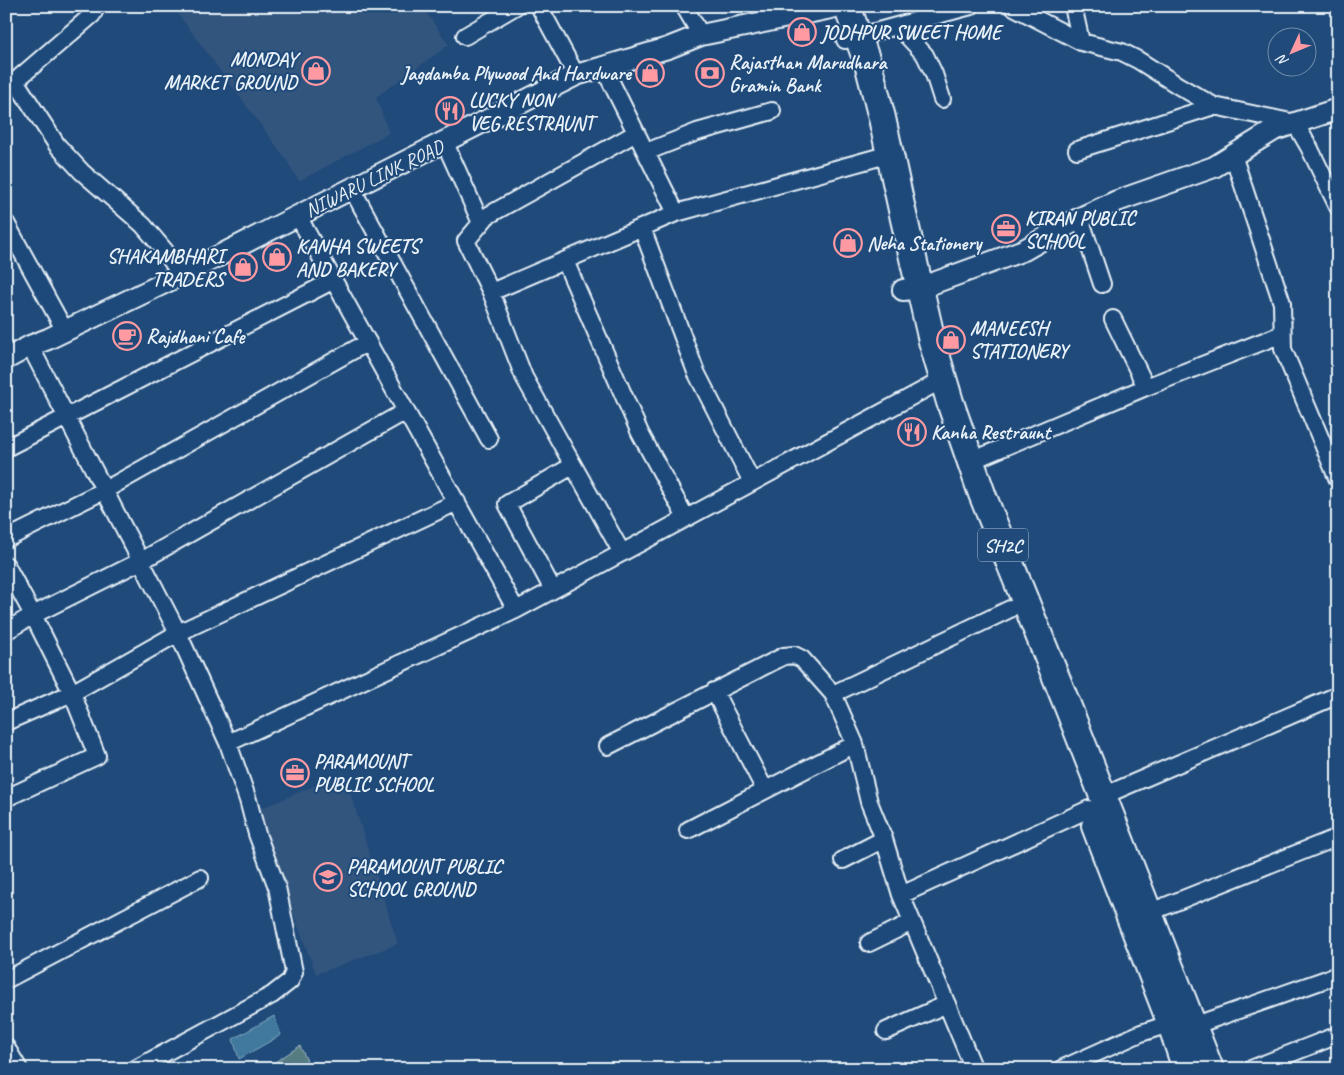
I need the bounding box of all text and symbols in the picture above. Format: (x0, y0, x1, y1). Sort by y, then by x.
shop icon: JODHPUR SWEET HOME (787, 17, 817, 47)
place label: JODHPUR SWEET HOME (819, 20, 1005, 45)
north arrow (1266, 28, 1316, 78)
place label: MONDAY MARKET GROUND (164, 47, 301, 95)
place label: Rajasthan Marudhara Gramin Bank (729, 50, 889, 98)
text: N (1272, 50, 1292, 70)
shop icon: MONDAY MARKET GROUND (301, 56, 331, 86)
shop icon: Jagdamba Plywood And Hardware (635, 58, 665, 88)
bank icon: Rajasthan Marudhara Gramin Bank (695, 58, 725, 88)
place label: Jagdamba Plywood And Hardware (399, 61, 632, 86)
place label: LUCKY NON VEG RESTRAUNT (469, 88, 599, 136)
restaurant icon: LUCKY NON VEG RESTRAUNT (435, 96, 465, 126)
street label: NIWARU LINK ROAD (301, 133, 449, 223)
place label: KIRAN PUBLIC SCHOOL (1025, 206, 1137, 254)
office icon: KIRAN PUBLIC SCHOOL (991, 214, 1021, 244)
shop icon: Neha Stationery (833, 228, 863, 258)
place label: Neha Stationery (867, 231, 983, 256)
place label: KANHA SWEETS AND BAKERY (296, 234, 424, 282)
shop icon: KANHA SWEETS AND BAKERY (262, 242, 292, 272)
place label: SHAKAMBHARI TRADERS (107, 244, 229, 292)
shop icon: SHAKAMBHARI TRADERS (228, 252, 258, 282)
place label: MANEESH STATIONERY (970, 316, 1071, 364)
cafe icon: Rajdhani Cafe (112, 321, 142, 351)
place label: Rajdhani Cafe (146, 324, 246, 349)
shop icon: MANEESH STATIONERY (936, 325, 966, 355)
restaurant icon: Kanha Restraunt (897, 417, 927, 447)
place label: Kanha Restraunt (931, 420, 1053, 445)
road number: SH2C (978, 528, 1028, 562)
place label: PARAMOUNT PUBLIC SCHOOL (314, 749, 434, 797)
office icon: PARAMOUNT PUBLIC SCHOOL (280, 758, 310, 788)
place label: PARAMOUNT PUBLIC SCHOOL GROUND (347, 854, 505, 902)
school or university icon: PARAMOUNT PUBLIC SCHOOL GROUND (313, 862, 343, 892)

